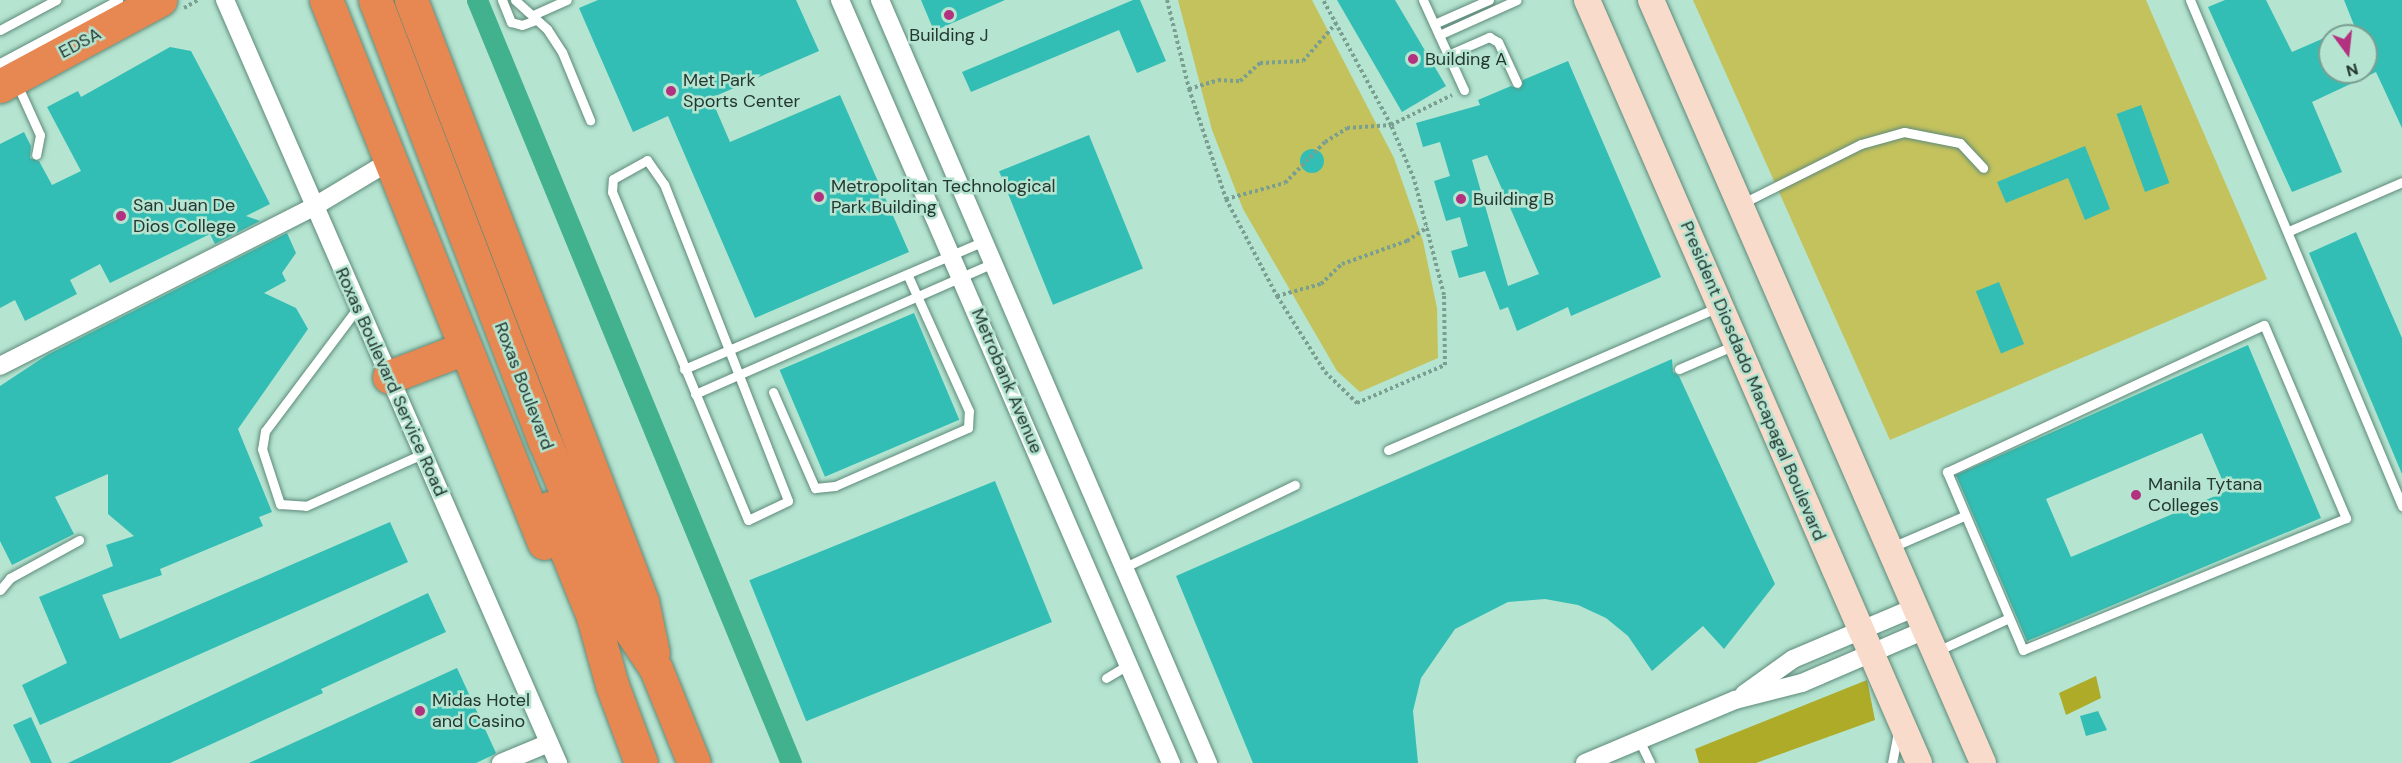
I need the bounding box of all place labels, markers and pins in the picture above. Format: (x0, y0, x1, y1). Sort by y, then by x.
marker: Building J (942, 8, 956, 22)
place label: Building J (909, 24, 989, 46)
place label: Building A (1425, 48, 1507, 70)
marker: Building A (1406, 52, 1420, 66)
place label: Met Park Sports Center (683, 70, 800, 112)
marker: Met Park Sports Center (664, 84, 678, 98)
place label: Metropolitan Technological Park Building (831, 176, 1055, 219)
place label: Building B (1473, 188, 1554, 210)
marker: Metropolitan Technological Park Building (812, 190, 826, 204)
marker: Building B (1454, 192, 1468, 206)
place label: San Juan De Dios College (133, 195, 236, 238)
marker: San Juan De Dios College (114, 209, 128, 223)
place label: Manila Tytana Colleges (2148, 474, 2262, 516)
marker: Manila Tytana Colleges (2129, 488, 2143, 502)
place label: Midas Hotel and Casino (432, 690, 530, 732)
marker: Midas Hotel and Casino (413, 704, 427, 718)

